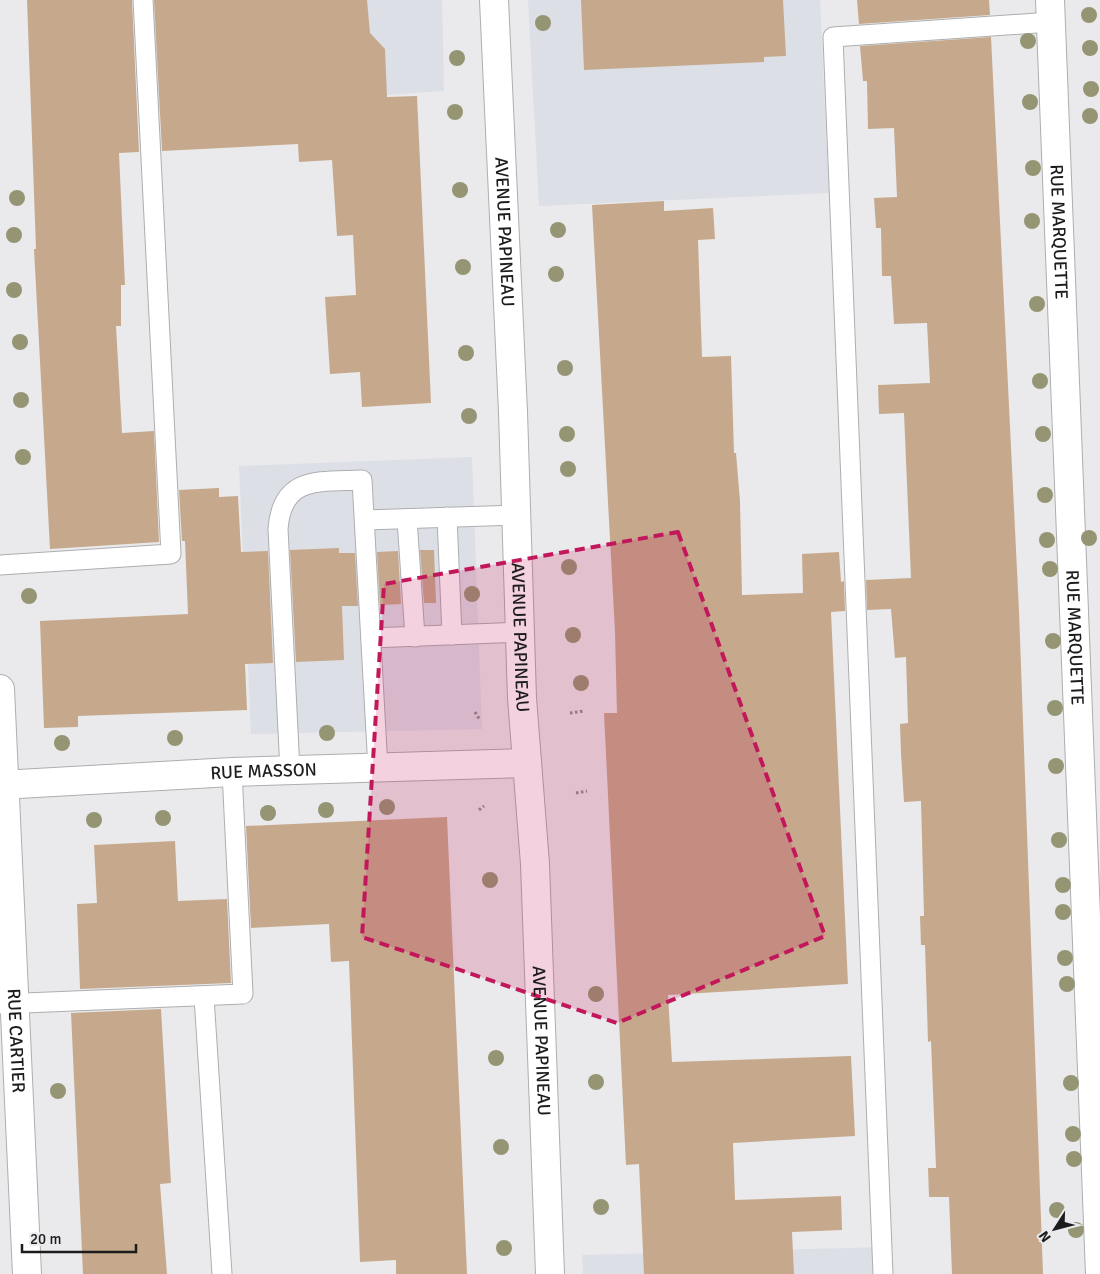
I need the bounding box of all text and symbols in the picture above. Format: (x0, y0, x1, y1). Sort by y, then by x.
street label: AVENUE PAPINEAU (490, 156, 519, 307)
street label: RUE MARQUETTE (1045, 164, 1073, 300)
street label: AVENUE PAPINEAU (507, 562, 534, 713)
street label: RUE MARQUETTE (1061, 569, 1089, 706)
street label: RUE MASSON (210, 758, 317, 784)
street label: AVENUE PAPINEAU (528, 965, 555, 1116)
street label: RUE CARTIER (3, 988, 30, 1093)
north arrow (1030, 1204, 1080, 1254)
scale bar (22, 1222, 136, 1254)
text: N (1035, 1227, 1055, 1245)
text: 20 m (30, 1230, 61, 1248)

